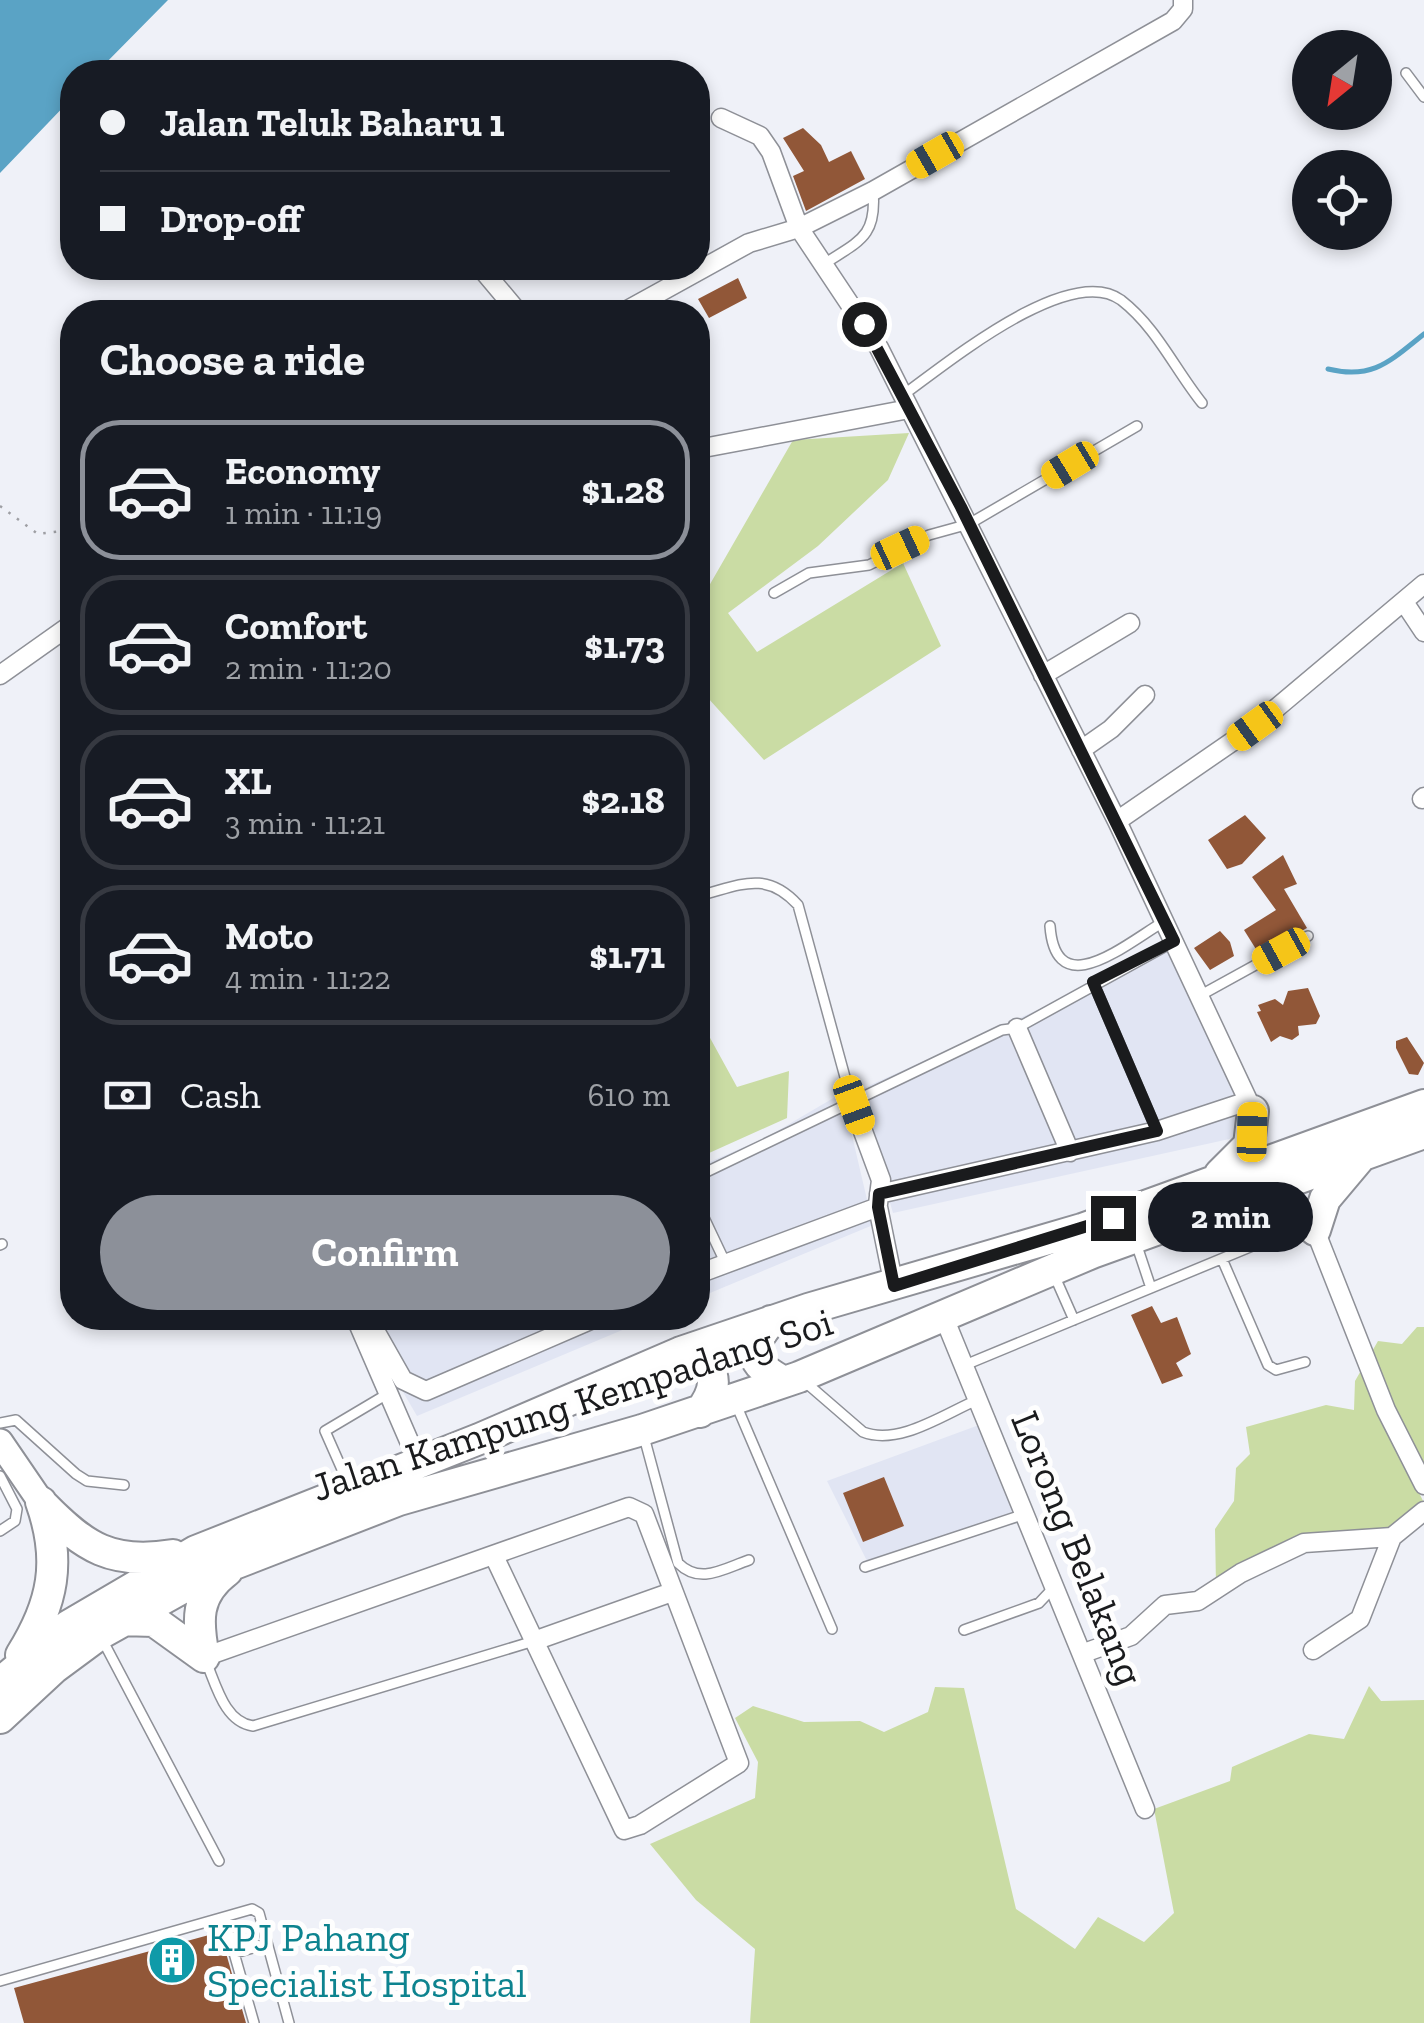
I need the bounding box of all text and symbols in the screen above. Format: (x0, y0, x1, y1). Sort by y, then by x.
north arrow (1292, 30, 1392, 130)
map controls (1292, 30, 1392, 250)
text: Jalan Teluk Baharu 1 (160, 100, 505, 146)
car (902, 127, 968, 183)
button: locate (1292, 150, 1392, 250)
text: Drop-off (160, 196, 301, 242)
route start (842, 302, 887, 347)
text: Choose a ride (100, 333, 365, 387)
car (1037, 437, 1103, 493)
icon: car (105, 445, 195, 535)
text: Economy (225, 448, 380, 494)
text: $1.28 (581, 467, 665, 513)
text: 1 min · 11:19 (225, 494, 382, 532)
car (866, 522, 934, 574)
icon: car (105, 600, 195, 690)
text: Comfort (225, 603, 367, 649)
text: $1.73 (584, 622, 665, 668)
text: 2 min · 11:20 (225, 649, 392, 687)
car (1222, 696, 1288, 756)
icon: car (105, 755, 195, 845)
text: XL (225, 758, 272, 804)
text: $2.18 (581, 777, 665, 823)
text: 3 min · 11:21 (225, 804, 385, 842)
icon: car (105, 910, 195, 1000)
text: Moto (225, 913, 313, 959)
car (1247, 923, 1315, 979)
text: $1.71 (589, 932, 665, 978)
text: 4 min · 11:22 (225, 959, 391, 997)
icon: cash (100, 1068, 155, 1123)
text: Cash (180, 1072, 261, 1118)
car (830, 1072, 878, 1138)
text: 610 m (587, 1076, 670, 1114)
car (1236, 1102, 1268, 1162)
callout: 2 min (1148, 1183, 1313, 1253)
button: Confirm (100, 1195, 670, 1310)
route end (1091, 1196, 1136, 1241)
text: 2 min (1191, 1198, 1270, 1236)
street label: Jalan Kampung Kempadang Soi (306, 1297, 838, 1511)
street label: Lorong Belakang (1001, 1404, 1155, 1692)
place label: KPJ Pahang Specialist Hospital (207, 1913, 527, 2007)
building icon: KPJ Pahang Specialist Hospital (146, 1934, 198, 1986)

